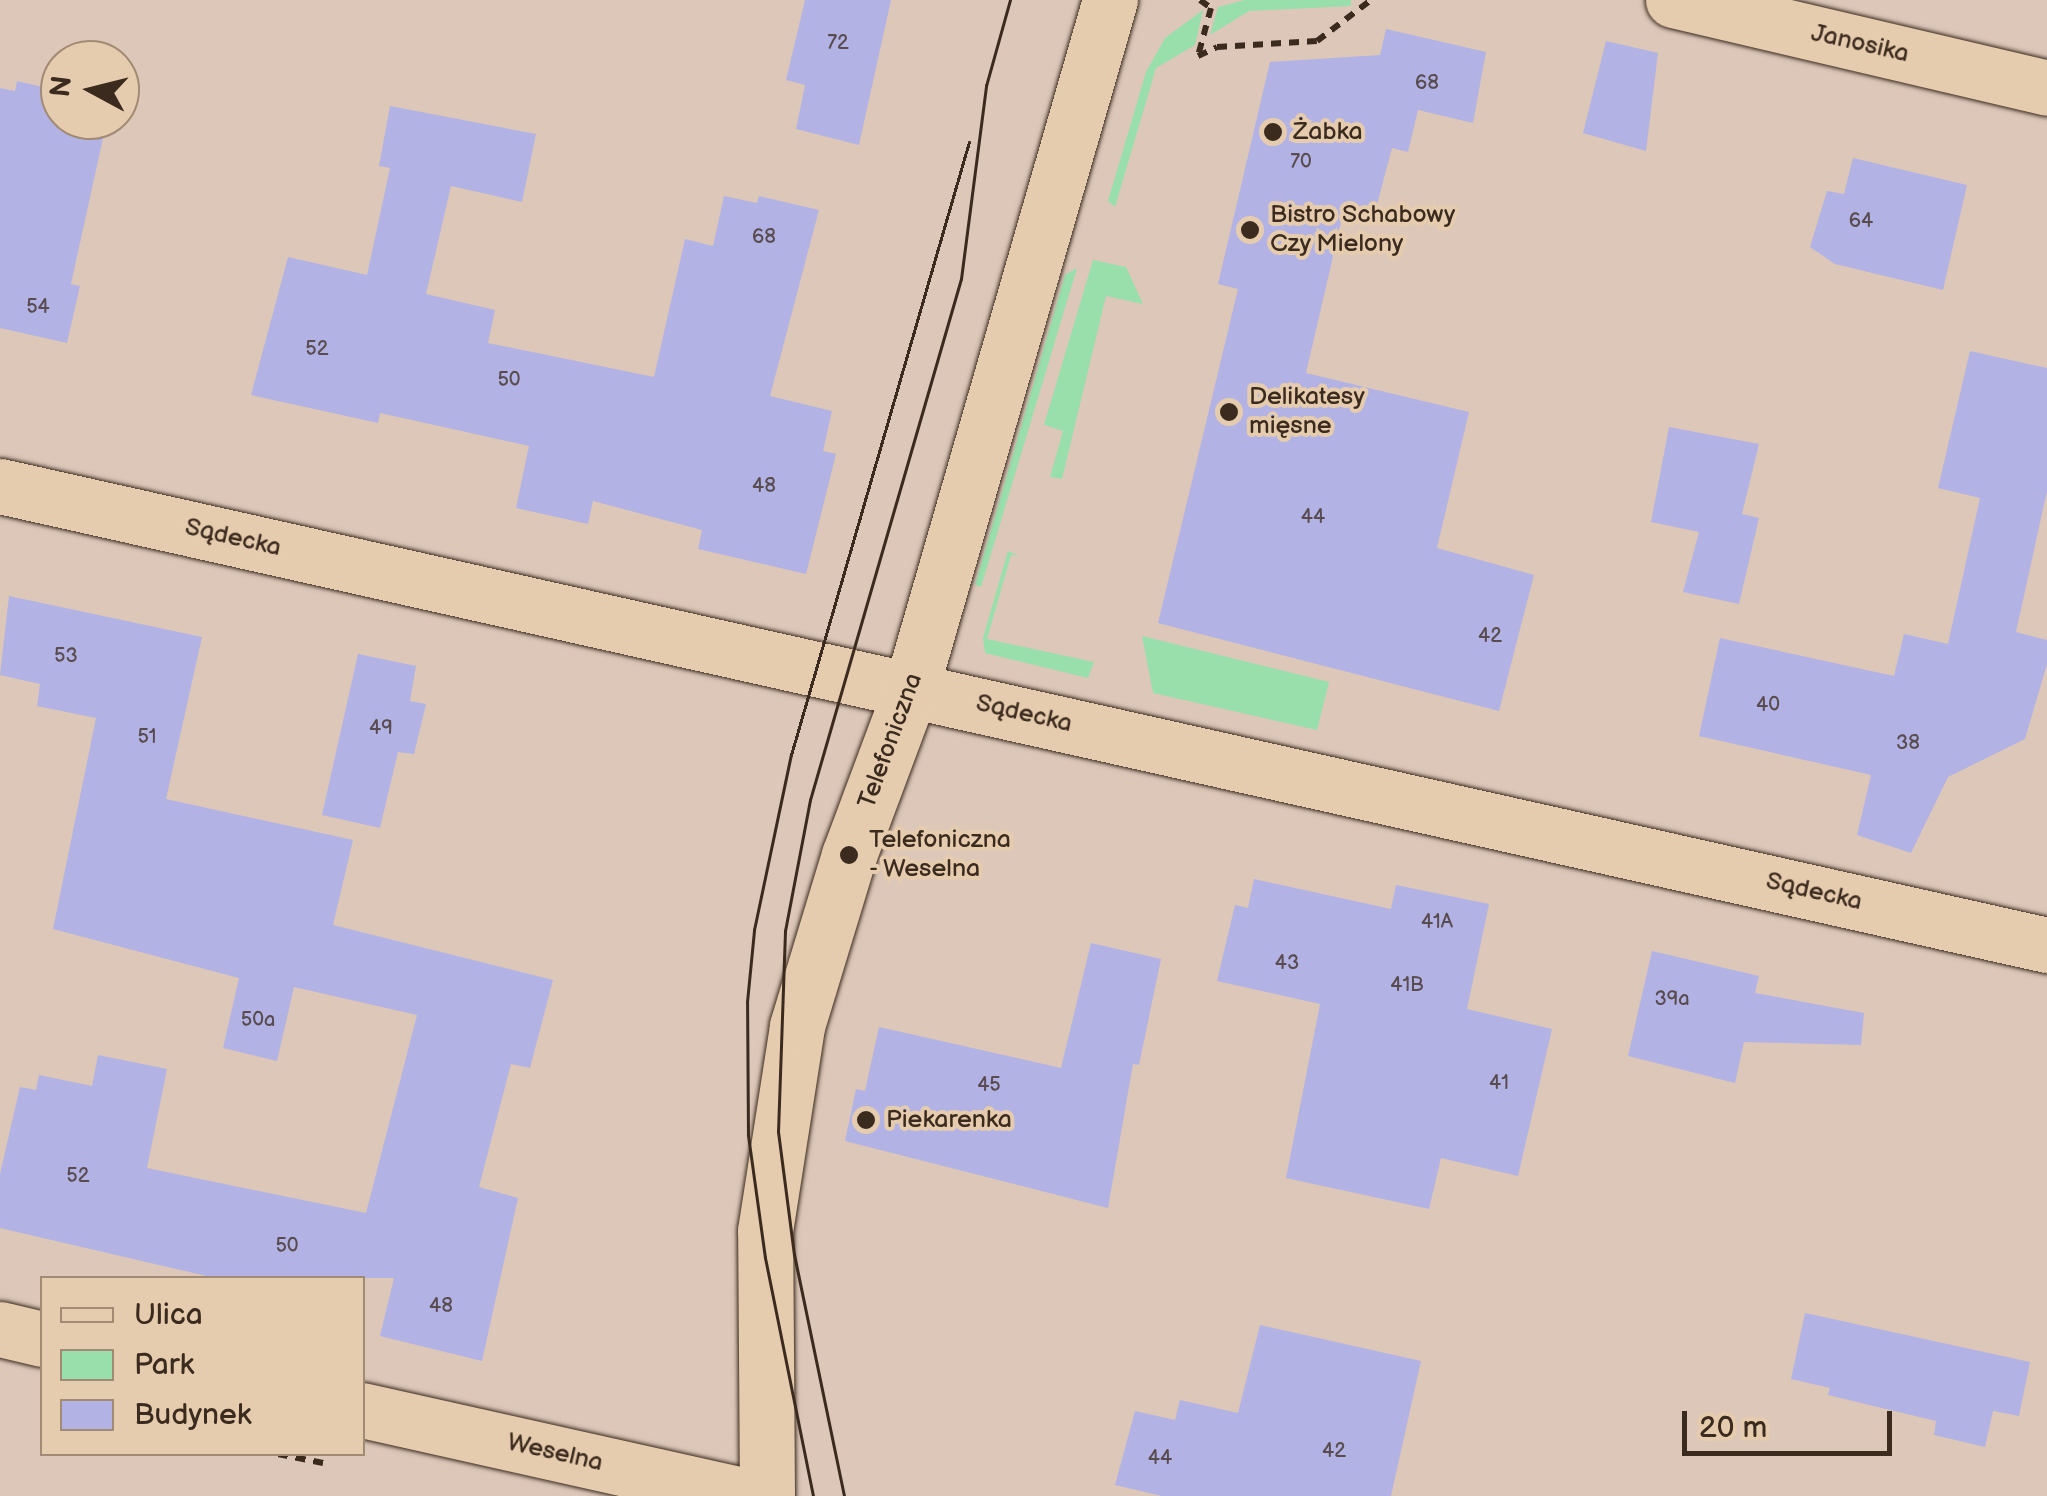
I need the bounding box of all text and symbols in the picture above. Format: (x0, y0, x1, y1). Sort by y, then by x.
street label: Janosika (1808, 18, 1912, 70)
house number: 72 (827, 31, 849, 55)
north arrow (40, 40, 140, 140)
house number: 68 (1415, 71, 1439, 95)
text: N (44, 74, 79, 99)
place label: Żabka (1293, 117, 1363, 147)
marker: Żabka (1262, 121, 1284, 143)
house number: 70 (1290, 150, 1312, 174)
place label: Bistro Schabowy Czy Mielony (1270, 201, 1456, 260)
house number: 64 (1849, 209, 1873, 233)
marker: Bistro Schabowy Czy Mielony (1239, 219, 1261, 241)
house number: 68 (752, 225, 776, 249)
house number: 54 (26, 295, 50, 319)
house number: 52 (305, 337, 329, 361)
house number: 50 (497, 368, 521, 392)
place label: Delikatesy mięsne (1249, 383, 1365, 442)
marker: Delikatesy mięsne (1218, 401, 1240, 423)
house number: 48 (752, 474, 776, 498)
house number: 44 (1301, 505, 1325, 529)
street label: Sądecka (182, 512, 284, 564)
house number: 42 (1478, 624, 1502, 648)
house number: 53 (54, 644, 78, 668)
street label: Telefoniczna (853, 669, 929, 813)
street label: Sądecka (973, 688, 1075, 740)
house number: 40 (1756, 693, 1780, 717)
house number: 49 (369, 716, 393, 740)
house number: 51 (137, 725, 157, 749)
house number: 38 (1896, 731, 1920, 755)
place label: Telefoniczna - Weselna (869, 826, 1011, 885)
marker: Telefoniczna - Weselna (838, 844, 860, 866)
street label: Sądecka (1763, 866, 1865, 918)
house number: 41A (1421, 910, 1453, 934)
house number: 43 (1275, 951, 1299, 975)
house number: 41B (1390, 973, 1424, 997)
house number: 39a (1654, 987, 1690, 1011)
house number: 50a (241, 1008, 275, 1032)
house number: 41 (1489, 1071, 1509, 1095)
house number: 45 (977, 1073, 1001, 1097)
place label: Piekarenka (886, 1105, 1012, 1135)
marker: Piekarenka (855, 1109, 877, 1131)
house number: 52 (66, 1164, 90, 1188)
house number: 50 (275, 1234, 299, 1258)
legend (40, 1276, 365, 1456)
house number: 48 (429, 1294, 453, 1318)
text: Ulica (134, 1297, 203, 1333)
text: Park (134, 1347, 194, 1383)
scale bar (1687, 1391, 1897, 1453)
text: Budynek (134, 1397, 251, 1433)
text: 20 m (1699, 1410, 1767, 1446)
street label: Weselna (504, 1427, 606, 1479)
house number: 42 (1322, 1439, 1346, 1463)
house number: 44 (1148, 1446, 1172, 1470)

